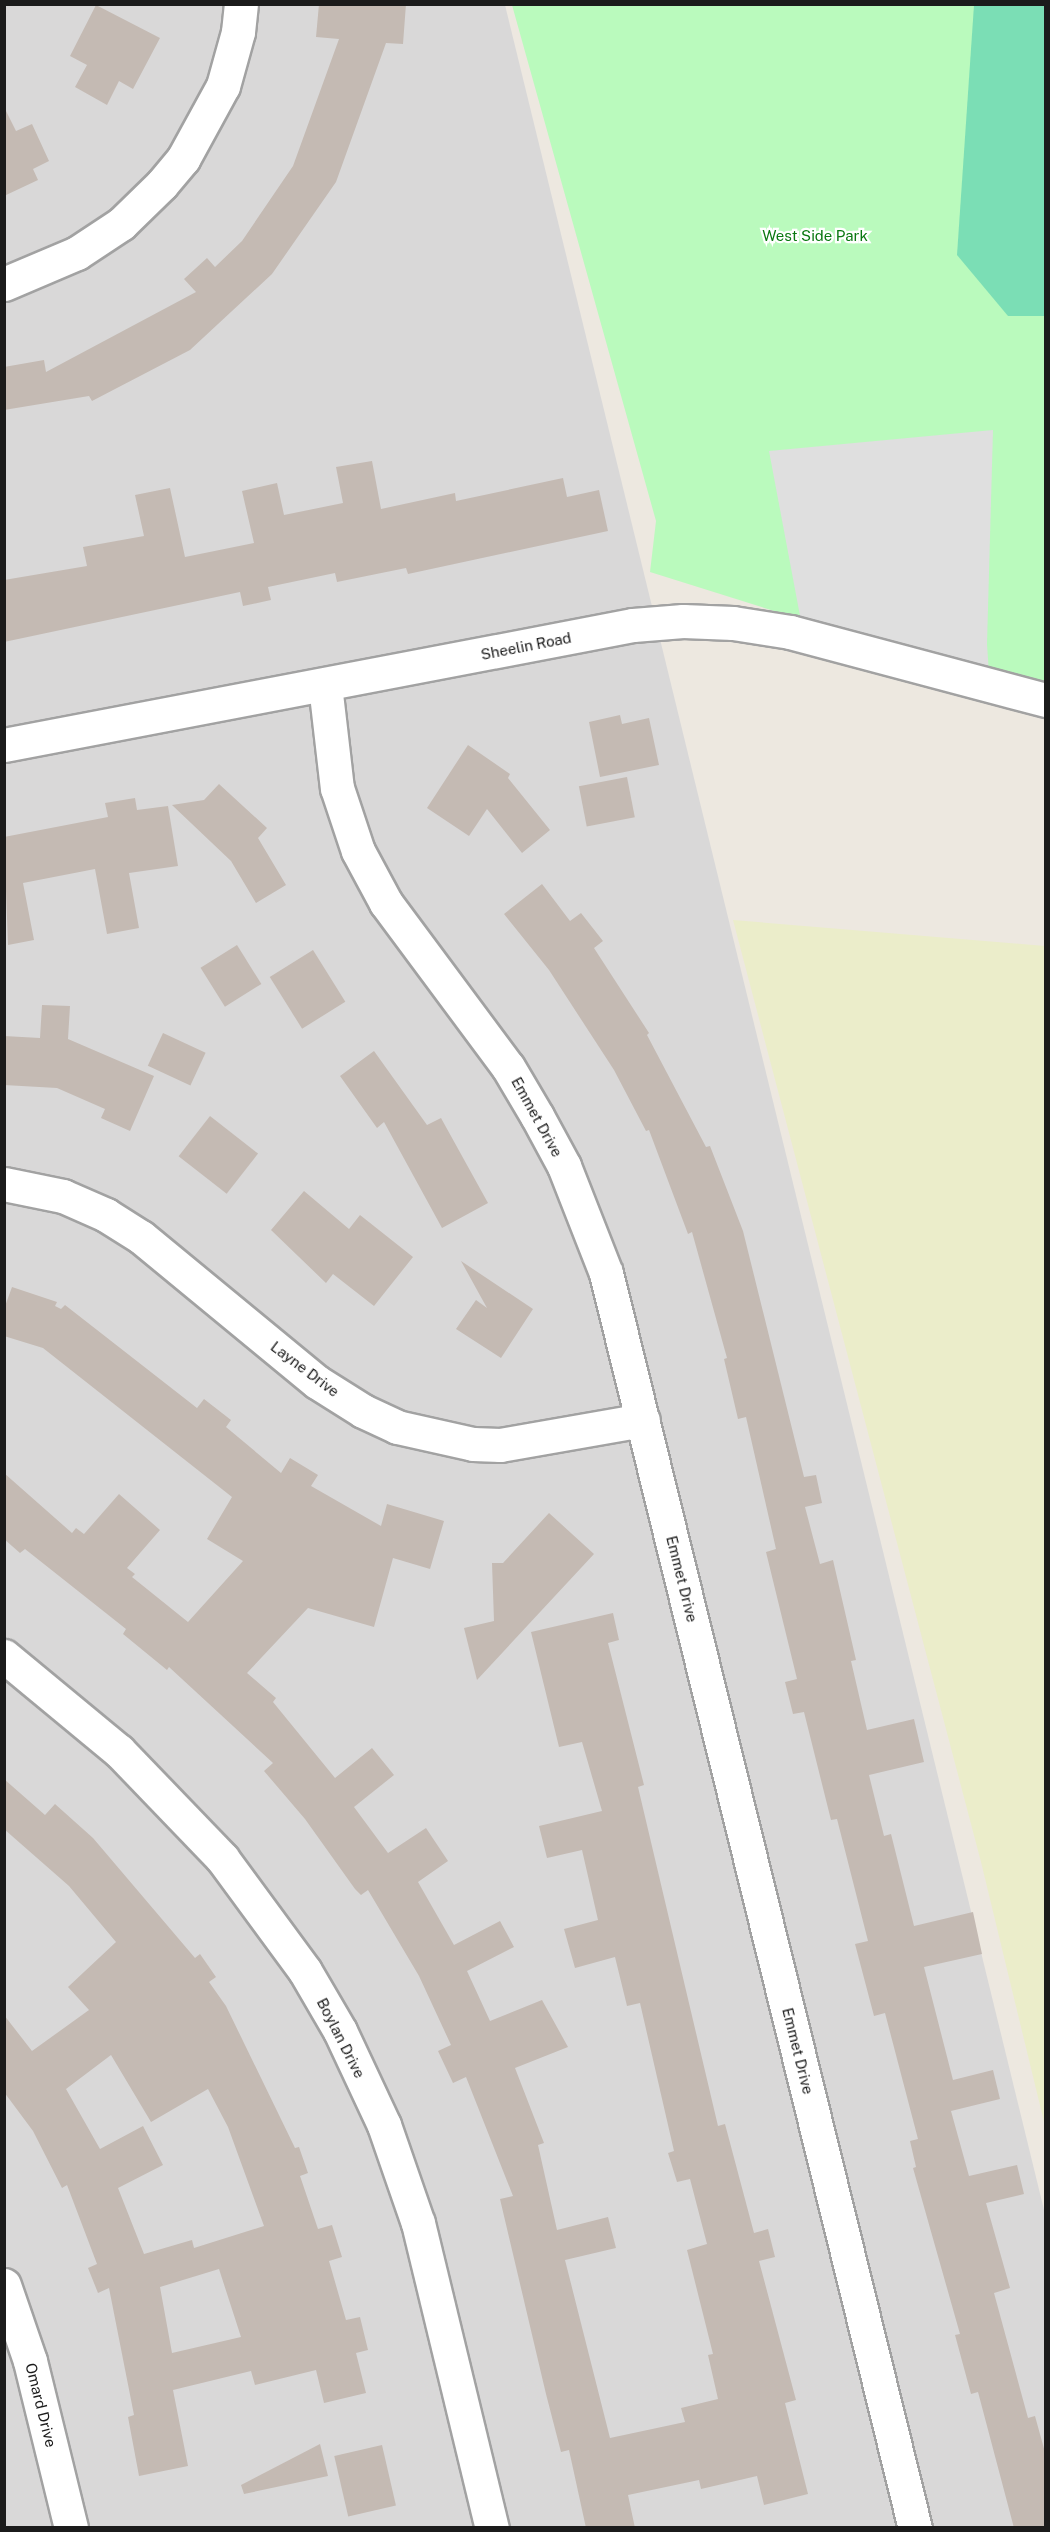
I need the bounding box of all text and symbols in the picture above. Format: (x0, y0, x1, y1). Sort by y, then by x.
park label: West Side Park (762, 227, 868, 245)
street label: Sheelin Road (479, 628, 573, 664)
street label: Emmet Drive (508, 1074, 566, 1160)
street label: Layne Drive (267, 1337, 343, 1401)
street label: Emmet Drive (663, 1534, 701, 1624)
street label: Boylan Drive (313, 1995, 369, 2081)
street label: Emmet Drive (779, 2006, 817, 2096)
street label: Omard Drive (22, 2361, 60, 2449)

